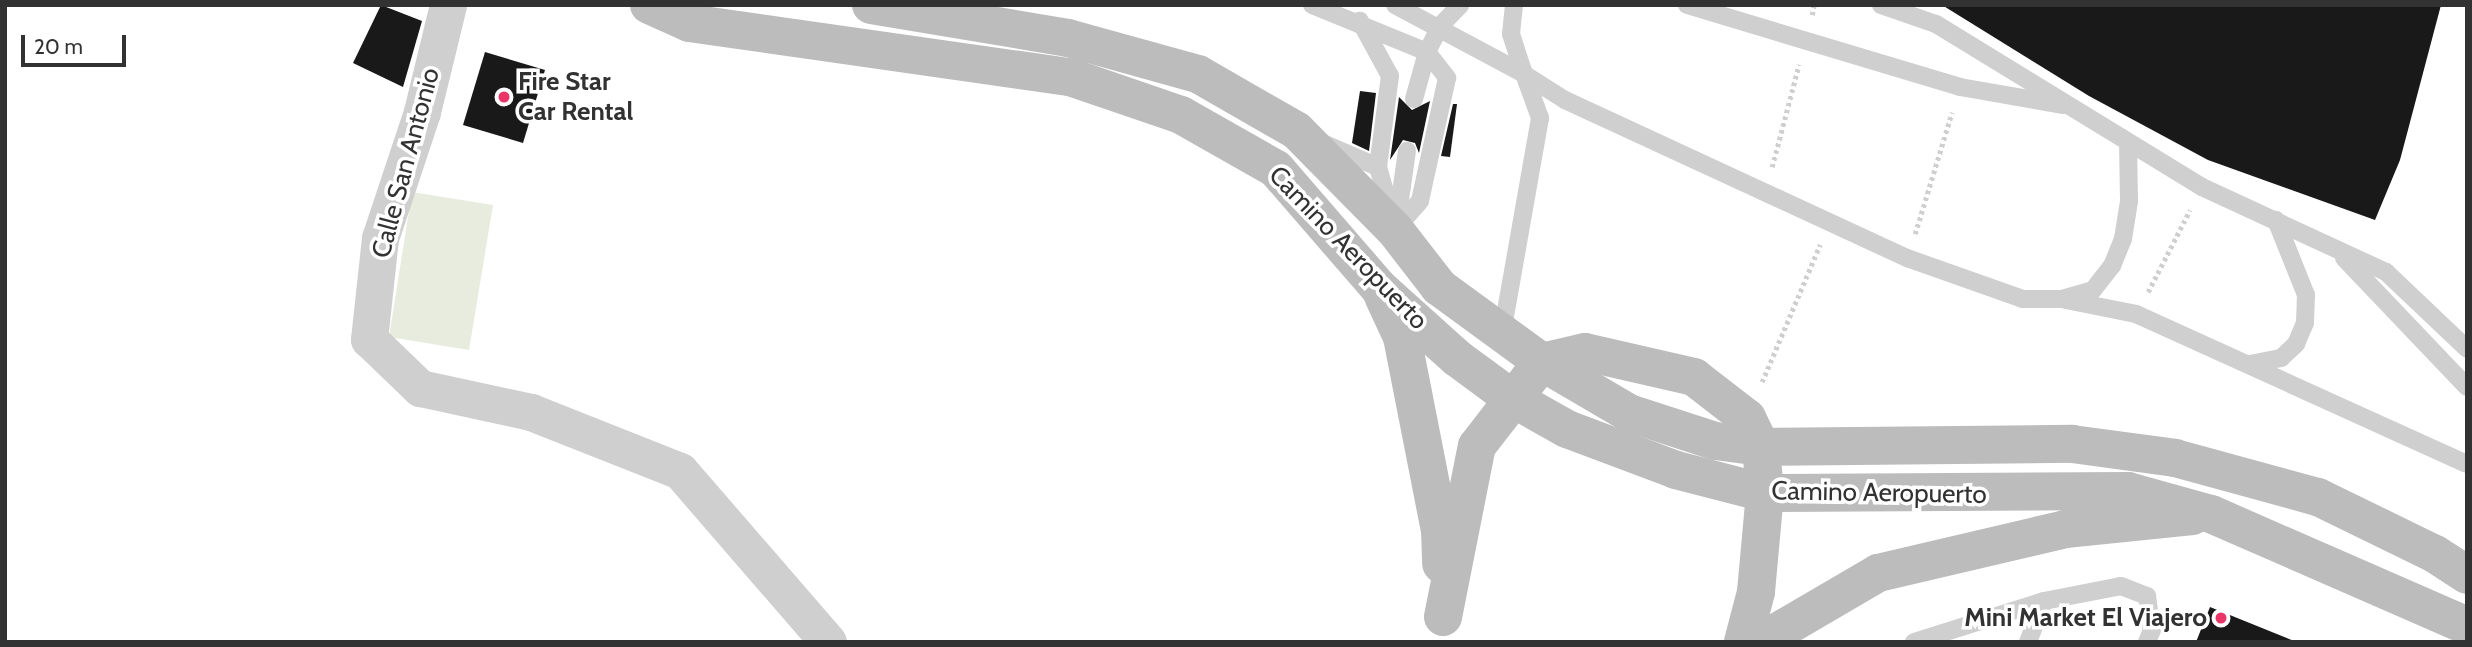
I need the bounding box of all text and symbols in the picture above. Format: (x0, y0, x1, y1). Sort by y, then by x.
scale bar (24, 21, 130, 65)
text: 20 m (34, 34, 83, 59)
street label: Calle San Antonio (366, 65, 446, 261)
place label: Fire Star Car Rental (518, 66, 633, 128)
marker: Fire Star Car Rental (496, 89, 512, 105)
street label: Camino Aeropuerto (1262, 160, 1434, 336)
street label: Camino Aeropuerto (1771, 476, 1987, 510)
place label: Mini Market El Viajero (1964, 602, 2207, 634)
marker: Mini Market El Viajero (2213, 610, 2229, 626)

